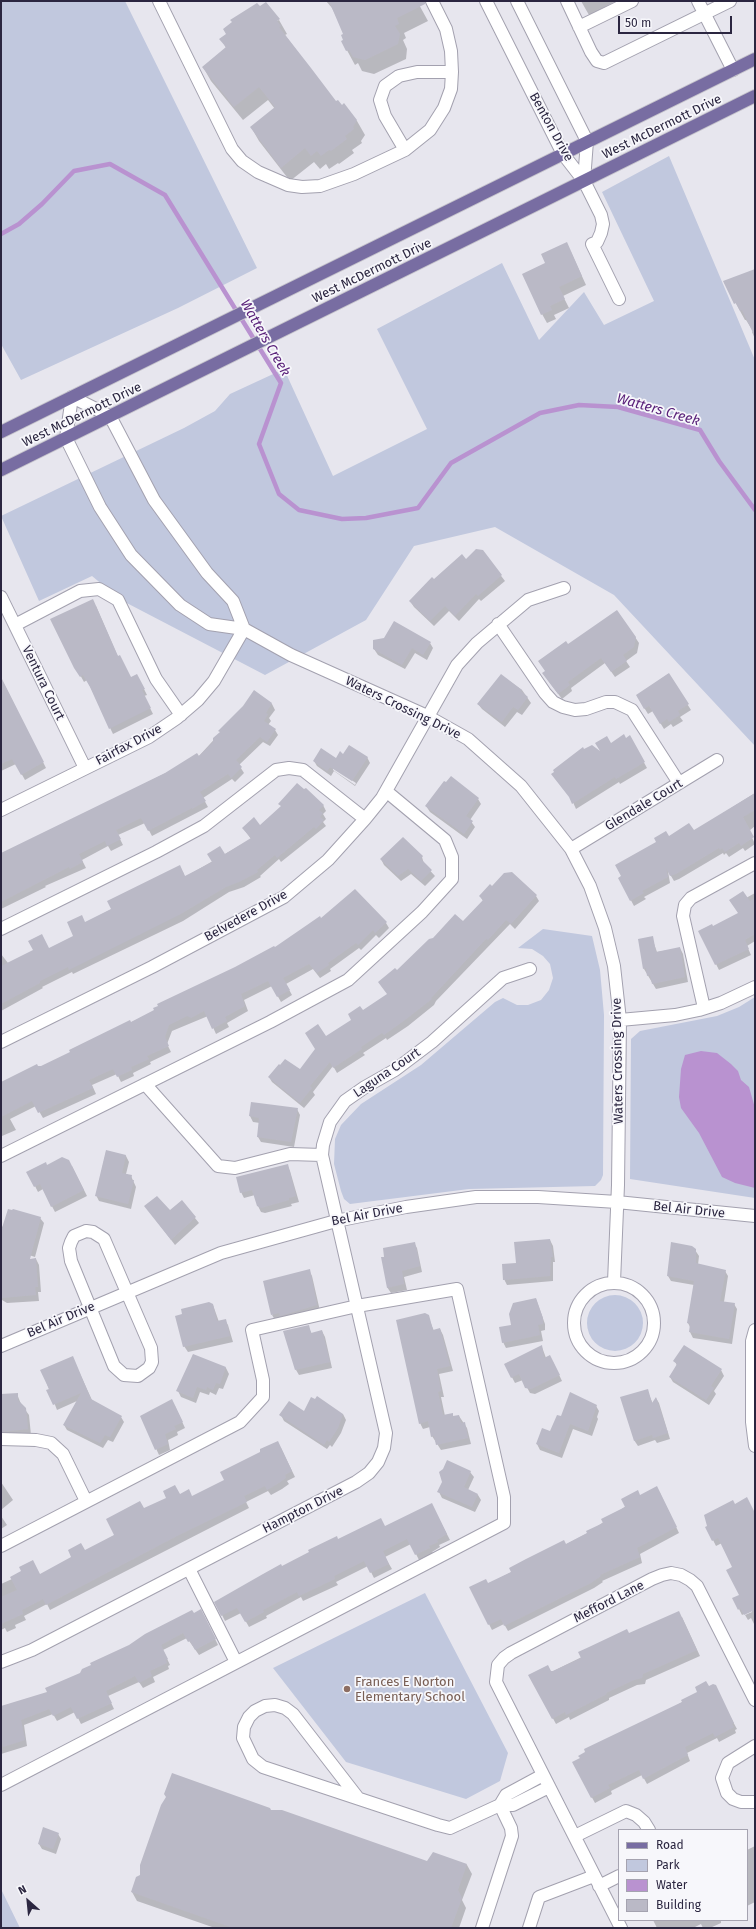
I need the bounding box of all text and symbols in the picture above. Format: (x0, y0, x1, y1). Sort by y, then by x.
scale bar (620, 8, 734, 34)
text: 50 m (625, 16, 651, 30)
street label: Benton Drive (526, 90, 576, 164)
street label: West McDermott Drive (600, 91, 724, 163)
street label: West McDermott Drive (310, 235, 434, 307)
water label: Watters Creek (236, 297, 294, 379)
street label: West McDermott Drive (20, 379, 144, 451)
water label: Watters Creek (614, 390, 702, 430)
street label: Ventura Court (18, 643, 68, 723)
street label: Waters Crossing Drive (343, 673, 463, 743)
street label: Fairfax Drive (93, 721, 165, 769)
street label: Glendale Court (602, 776, 686, 834)
street label: Belvedere Drive (202, 887, 290, 945)
street label: Waters Crossing Drive (609, 998, 627, 1124)
street label: Laguna Court (351, 1045, 423, 1101)
street label: Bel Air Drive (652, 1198, 726, 1222)
street label: Bel Air Drive (330, 1200, 404, 1230)
street label: Bel Air Drive (25, 1299, 97, 1341)
street label: Hampton Drive (260, 1483, 346, 1537)
street label: Mefford Lane (571, 1577, 647, 1627)
place label: Frances E Norton Elementary School (355, 1674, 465, 1705)
marker: Frances E Norton Elementary School (342, 1684, 352, 1694)
legend (618, 1829, 748, 1921)
text: Road (656, 1838, 684, 1852)
text: Park (656, 1858, 680, 1872)
text: Water (656, 1878, 687, 1892)
north arrow (8, 1881, 48, 1921)
text: N (16, 1882, 29, 1897)
text: Building (656, 1898, 701, 1912)

